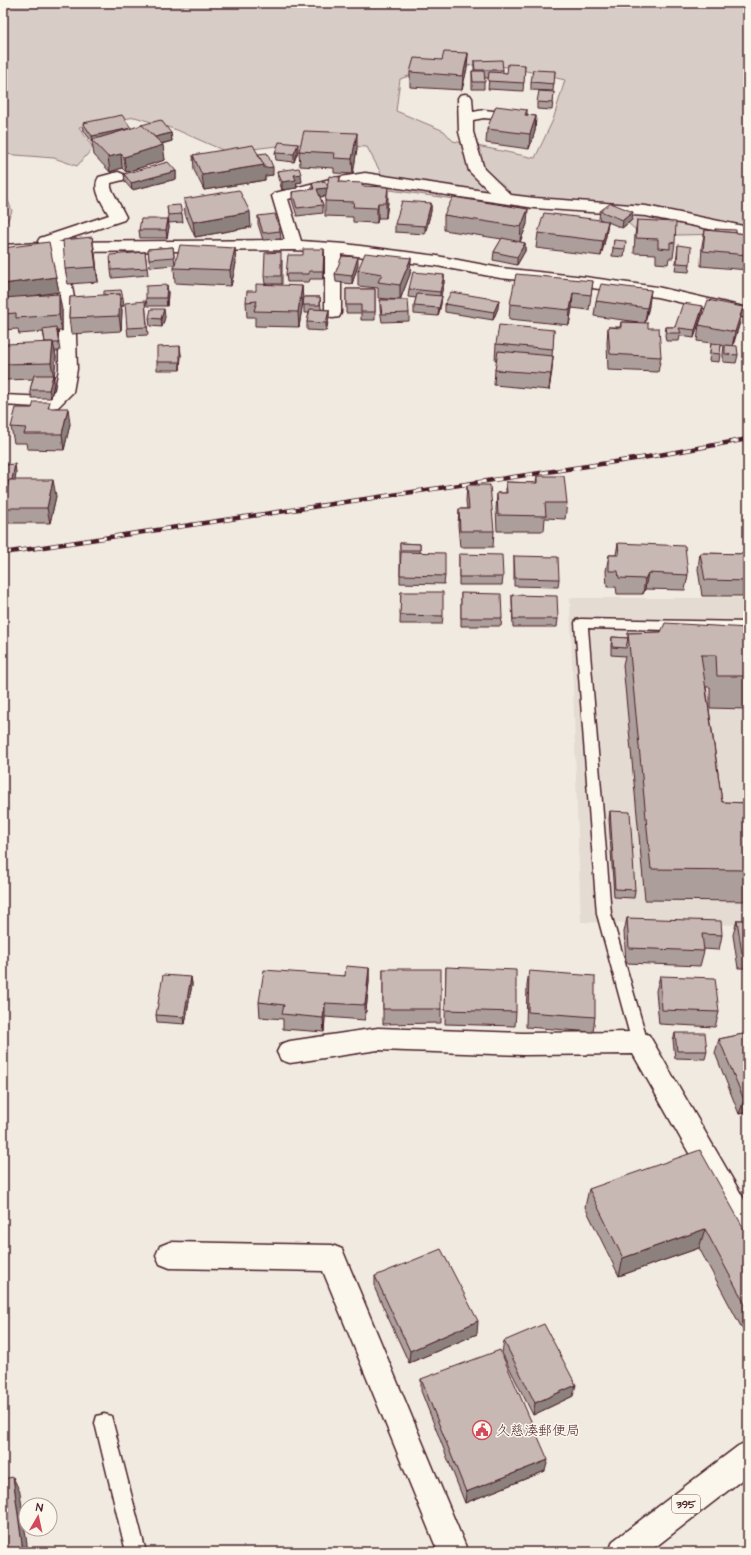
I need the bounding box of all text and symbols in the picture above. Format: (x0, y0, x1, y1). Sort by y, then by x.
public building icon: 久慈湊郵便局 (471, 1419, 493, 1441)
place label: 久慈湊郵便局 (496, 1421, 580, 1441)
road number: 395 (672, 1495, 700, 1513)
north arrow (18, 1497, 58, 1537)
text: N (35, 1500, 44, 1516)

